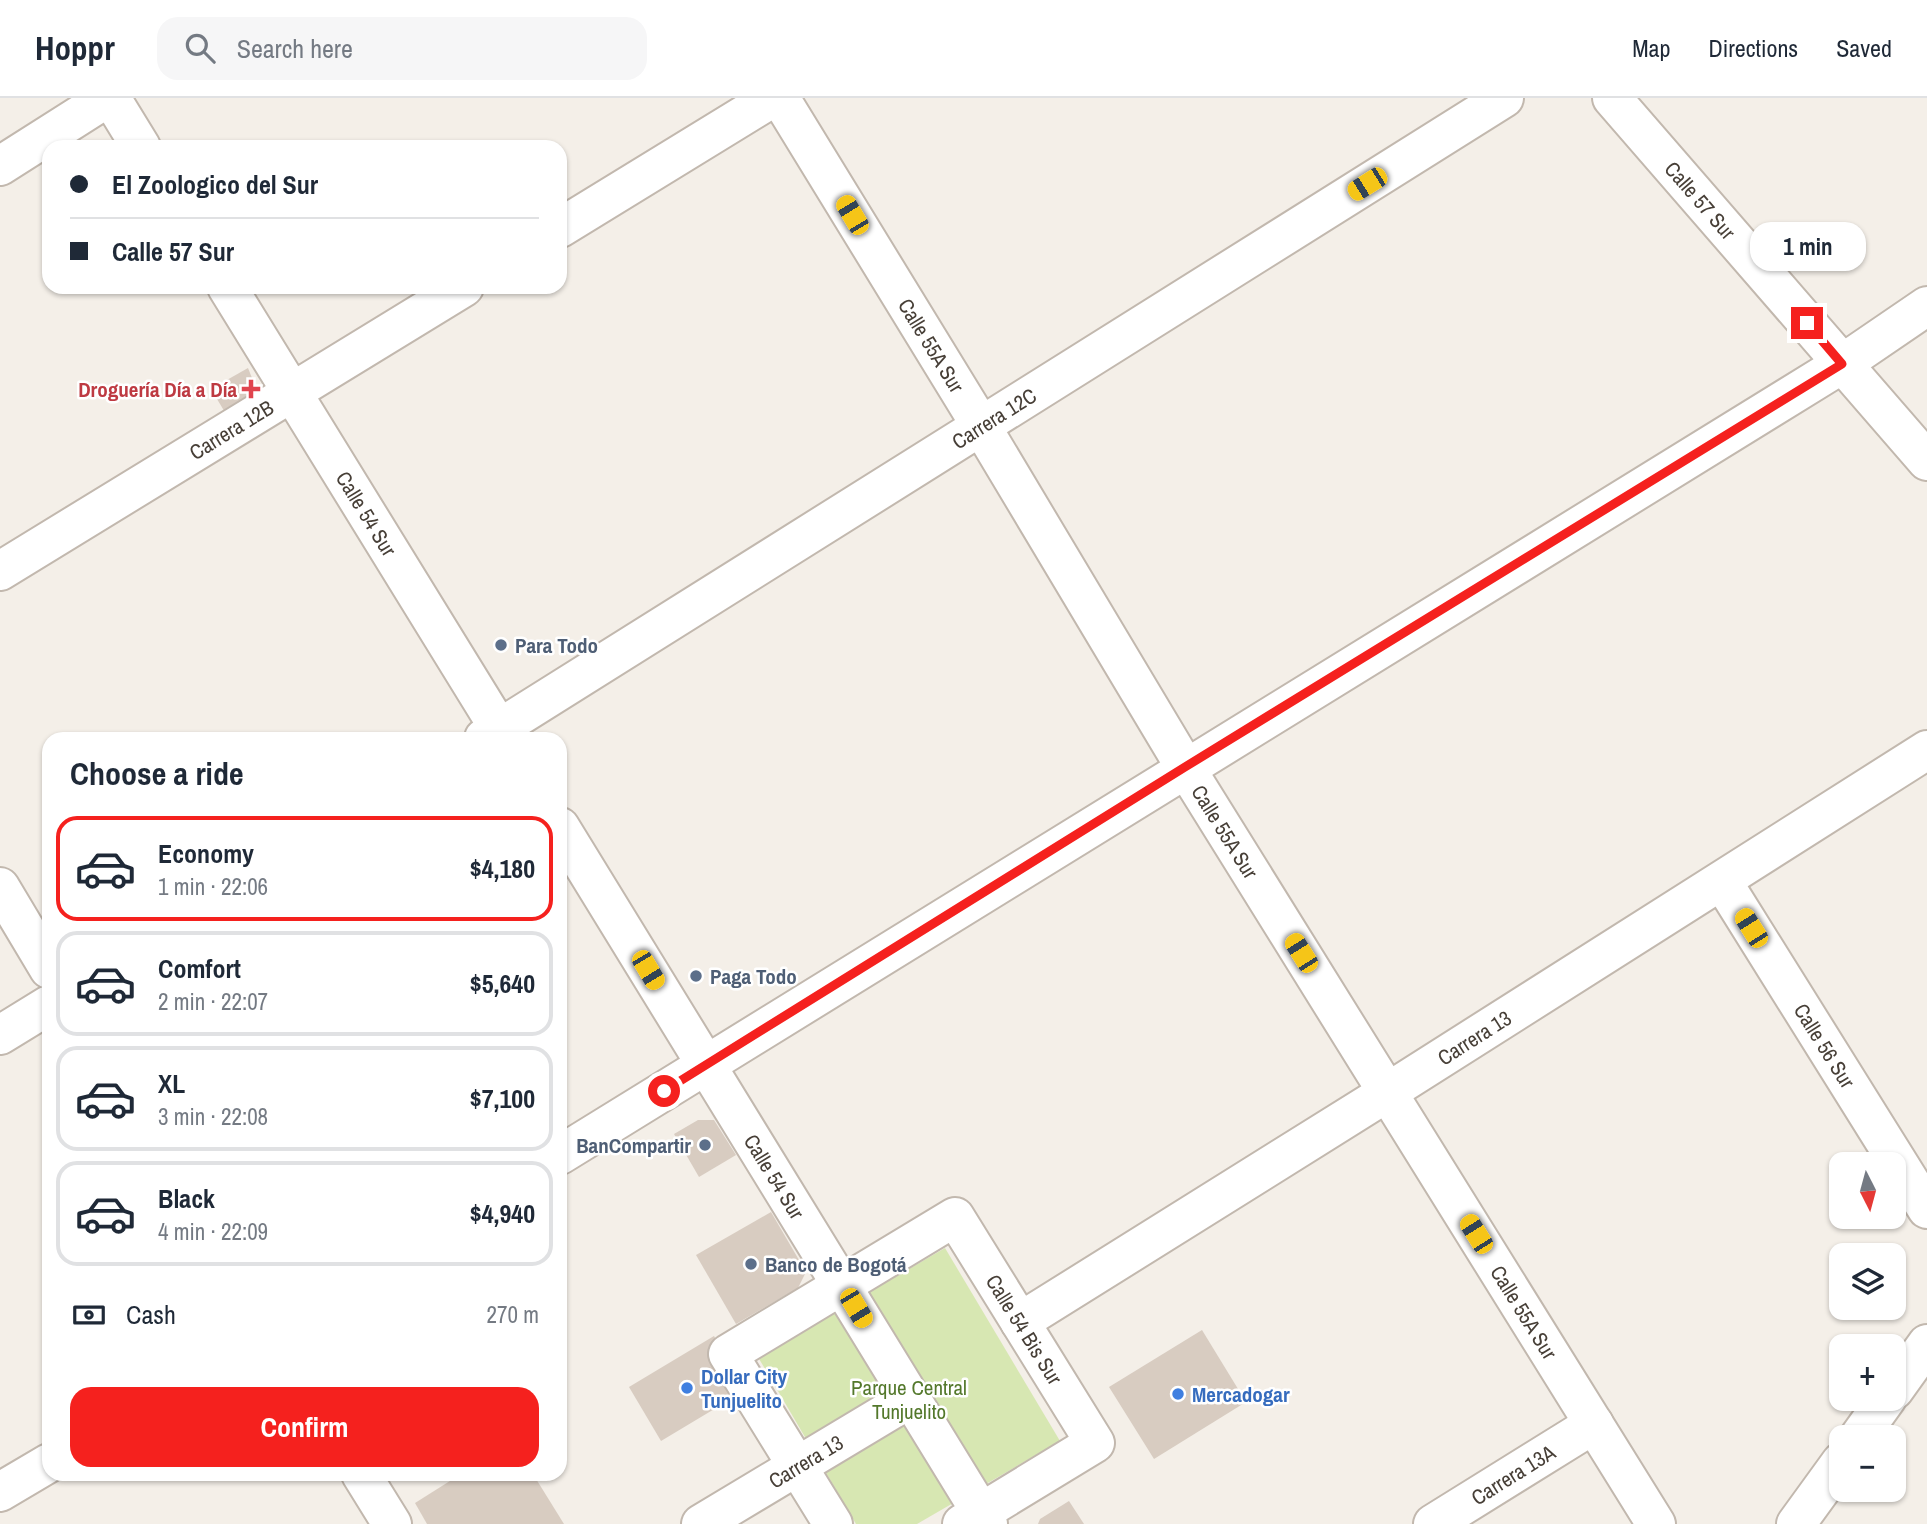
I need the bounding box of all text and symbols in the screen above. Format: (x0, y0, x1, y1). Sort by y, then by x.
search box (157, 17, 647, 80)
text: Hoppr (35, 26, 115, 70)
icon: search (181, 29, 219, 67)
text: Search here (237, 31, 353, 66)
text: Map (1632, 32, 1670, 64)
text: Directions (1708, 32, 1798, 64)
text: Saved (1836, 32, 1892, 64)
street label: Calle 57 Sur (1658, 155, 1743, 245)
car (1344, 164, 1391, 204)
text: El Zoologico del Sur (112, 167, 318, 202)
car (833, 192, 872, 238)
callout: 1 min (1749, 222, 1865, 271)
text: 1 min (1783, 231, 1833, 262)
text: Calle 57 Sur (112, 234, 234, 269)
street label: Calle 55A Sur (892, 293, 972, 398)
route end (1791, 307, 1823, 339)
place label: Droguería Día a Día (78, 375, 237, 404)
marker: Droguería Día a Día (243, 381, 259, 397)
street label: Carrera 12C (946, 381, 1042, 456)
street label: Carrera 12B (184, 393, 279, 466)
street label: Calle 54 Sur (329, 465, 404, 562)
place label: Para Todo (515, 631, 598, 660)
marker: Para Todo (493, 637, 509, 653)
text: Choose a ride (70, 752, 244, 795)
street label: Calle 55A Sur (1185, 779, 1265, 884)
text: Economy (158, 836, 254, 871)
icon: car (74, 837, 137, 900)
text: $4,180 (470, 851, 535, 886)
text: 1 min · 22:06 (158, 871, 268, 902)
car (1731, 905, 1772, 951)
car (1281, 930, 1322, 976)
car (629, 947, 668, 993)
text: Comfort (158, 951, 241, 986)
icon: car (74, 952, 137, 1015)
place label: Paga Todo (710, 962, 797, 991)
text: $5,640 (470, 966, 535, 1001)
marker: Paga Todo (688, 968, 704, 984)
text: 2 min · 22:07 (158, 986, 268, 1017)
street label: Calle 56 Sur (1787, 998, 1862, 1094)
street label: Carrera 13 (1432, 1003, 1517, 1072)
text: XL (158, 1066, 185, 1101)
icon: car (74, 1067, 137, 1130)
route start (648, 1075, 680, 1107)
text: $7,100 (470, 1081, 535, 1116)
text: 3 min · 22:08 (158, 1101, 268, 1132)
street label: Calle 54 Sur (737, 1128, 812, 1225)
place label: BanCompartir (576, 1131, 691, 1160)
marker: BanCompartir (697, 1137, 713, 1153)
north arrow (1829, 1152, 1906, 1228)
map controls (1829, 1152, 1906, 1502)
text: Black (158, 1181, 215, 1216)
icon: car (74, 1182, 137, 1245)
text: $4,940 (470, 1196, 535, 1231)
car (1456, 1211, 1497, 1257)
text: 4 min · 22:09 (158, 1216, 268, 1247)
button: layers (1829, 1243, 1906, 1320)
place label: Banco de Bogotá (765, 1250, 907, 1279)
marker: Banco de Bogotá (743, 1256, 759, 1272)
street label: Calle 55A Sur (1484, 1260, 1564, 1365)
street label: Calle 54 Bis Sur (979, 1269, 1070, 1390)
car (837, 1285, 876, 1331)
icon: cash (70, 1296, 108, 1334)
text: Cash (126, 1297, 176, 1332)
text: 270 m (487, 1299, 539, 1330)
button: + (1829, 1334, 1906, 1411)
place label: Dollar City Tunjuelito (701, 1362, 788, 1415)
park label: Parque Central Tunjuelito (851, 1373, 967, 1426)
marker: Dollar City Tunjuelito (679, 1380, 695, 1396)
place label: Mercadogar (1192, 1380, 1290, 1409)
marker: Mercadogar (1170, 1386, 1186, 1402)
button: Confirm (70, 1387, 539, 1467)
button: − (1829, 1425, 1906, 1502)
street label: Carrera 13 (763, 1428, 848, 1495)
street label: Carrera 13A (1465, 1437, 1561, 1511)

